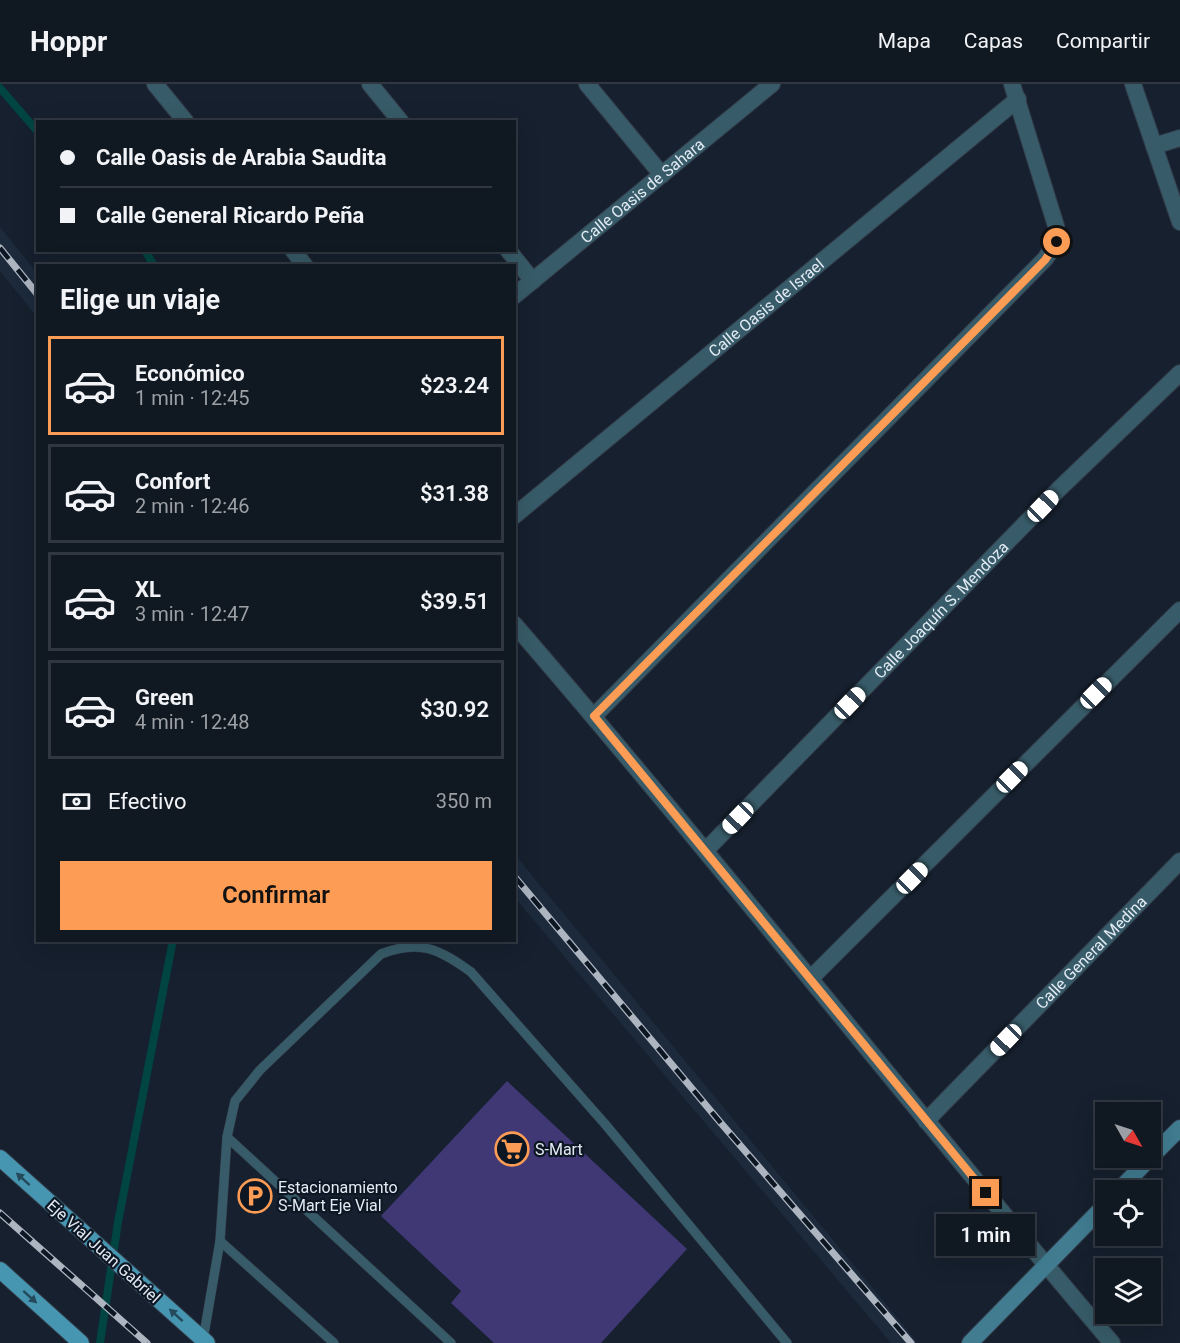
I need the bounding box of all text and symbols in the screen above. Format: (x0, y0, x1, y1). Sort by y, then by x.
text: Hoppr (30, 25, 107, 58)
text: Mapa (878, 29, 931, 53)
text: Capas (964, 29, 1023, 53)
text: Compartir (1056, 29, 1150, 53)
street label: Calle Oasis de Sahara (577, 135, 708, 247)
text: Calle Oasis de Arabia Saudita (96, 145, 387, 170)
text: Calle General Ricardo Peña (96, 203, 364, 228)
route start (1043, 228, 1070, 255)
street label: Calle Oasis de Israel (705, 255, 828, 361)
text: Elige un viaje (60, 284, 220, 316)
icon: car (63, 359, 117, 413)
text: Económico (135, 361, 245, 386)
text: $23.24 (420, 373, 489, 398)
text: 1 min · 12:45 (135, 386, 250, 410)
icon: car (63, 467, 117, 521)
text: Confort (135, 469, 210, 494)
text: $31.38 (420, 481, 489, 506)
car (1024, 487, 1062, 525)
text: 2 min · 12:46 (135, 494, 250, 518)
street label: Calle Joaquín S. Mendoza (870, 538, 1013, 683)
icon: car (63, 575, 117, 629)
text: XL (135, 577, 161, 602)
text: $39.51 (420, 589, 489, 614)
text: 3 min · 12:47 (135, 602, 250, 626)
car (1077, 674, 1115, 712)
icon: car (63, 683, 117, 737)
car (831, 684, 869, 722)
text: Green (135, 685, 194, 710)
text: $30.92 (420, 697, 489, 722)
text: 4 min · 12:48 (135, 710, 250, 734)
car (993, 758, 1031, 796)
icon: cash (60, 785, 93, 818)
text: Efectivo (108, 789, 186, 814)
text: 350 m (436, 789, 492, 813)
car (719, 799, 757, 837)
car (893, 859, 931, 897)
button: Confirmar (60, 861, 492, 930)
street label: Calle General Medina (1032, 892, 1151, 1013)
car (987, 1021, 1025, 1059)
north arrow (1095, 1102, 1161, 1168)
map controls (1095, 1102, 1161, 1324)
supermarket icon: S-Mart (494, 1131, 530, 1167)
place label: S-Mart (535, 1140, 583, 1159)
one-way arrow (16, 1173, 31, 1186)
parking icon: Estacionamiento S-Mart Eje Vial (237, 1178, 273, 1214)
place label: Estacionamiento S-Mart Eje Vial (278, 1178, 398, 1215)
route end (972, 1179, 999, 1206)
button: locate (1095, 1180, 1161, 1246)
street label: Eje Vial Juan Gabriel (43, 1196, 164, 1307)
callout: 1 min (936, 1214, 1036, 1256)
text: 1 min (960, 1223, 1011, 1247)
button: layers (1095, 1258, 1161, 1324)
one-way arrow (22, 1290, 37, 1303)
one-way arrow (169, 1309, 184, 1322)

